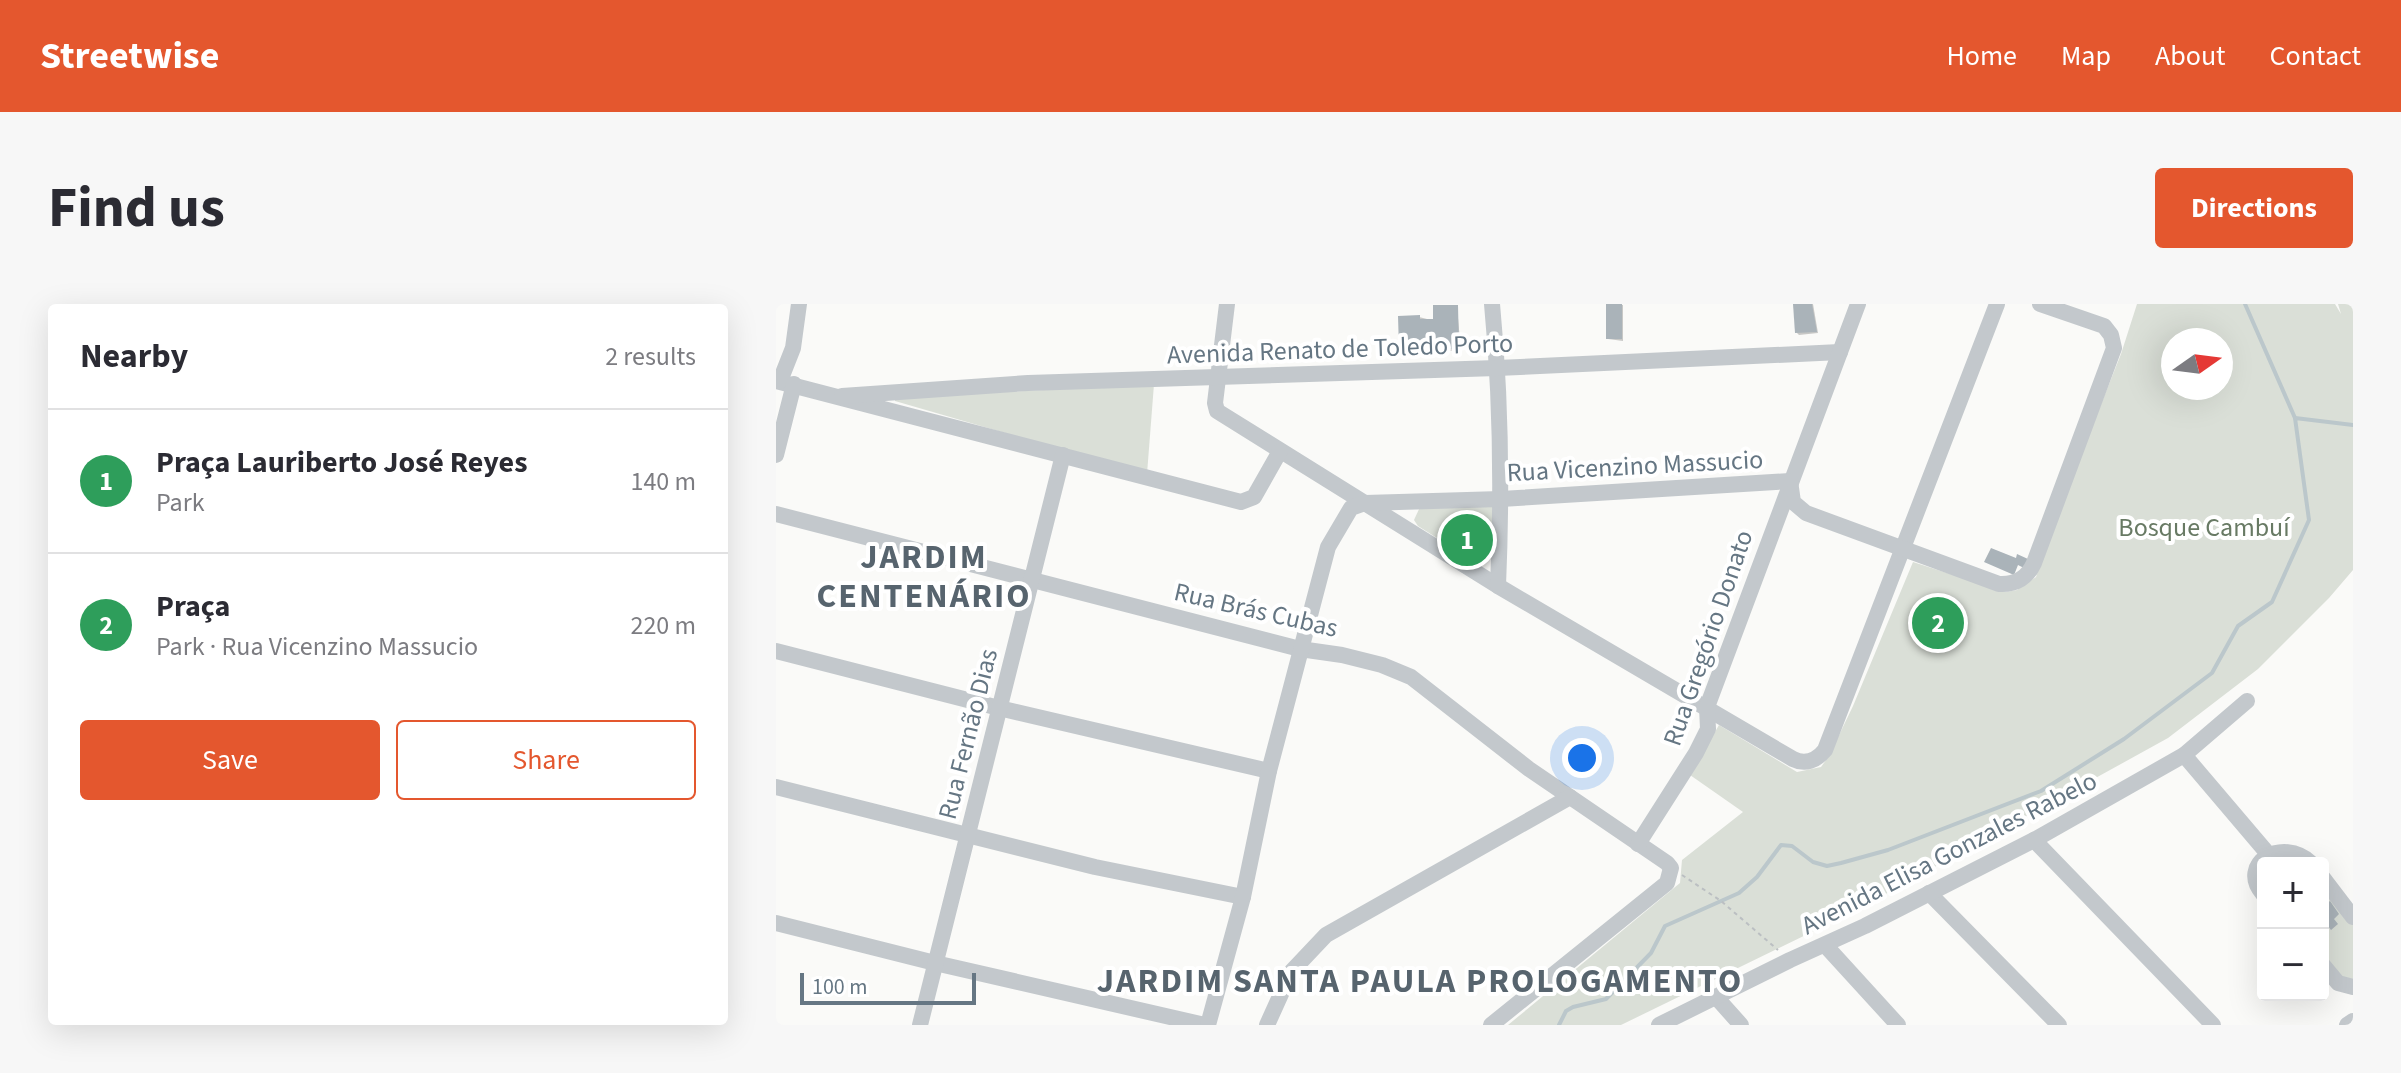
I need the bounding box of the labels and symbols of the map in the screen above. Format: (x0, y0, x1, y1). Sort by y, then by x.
street label: Avenida Renato de Toledo Porto (1166, 324, 1514, 374)
north arrow (2161, 328, 2233, 400)
street label: Rua Vicenzino Massucio (1506, 441, 1764, 491)
park label: Bosque Cambuí (2118, 509, 2291, 546)
pin: 1 (1441, 510, 1493, 570)
street label: Rua Gregório Donato (1654, 525, 1762, 751)
district label: JARDIM CENTENÁRIO (817, 533, 1032, 621)
street label: Rua Brás Cubas (1171, 573, 1342, 647)
pin: 2 (1912, 593, 1964, 653)
street label: Rua Fernão Dias (929, 645, 1007, 823)
your location (1562, 738, 1602, 778)
street label: Avenida Elisa Gonzales Rabelo (1795, 762, 2103, 944)
district label: JARDIM SANTA PAULA PROLOGAMENTO (1097, 957, 1743, 1006)
scale bar (800, 969, 976, 1005)

